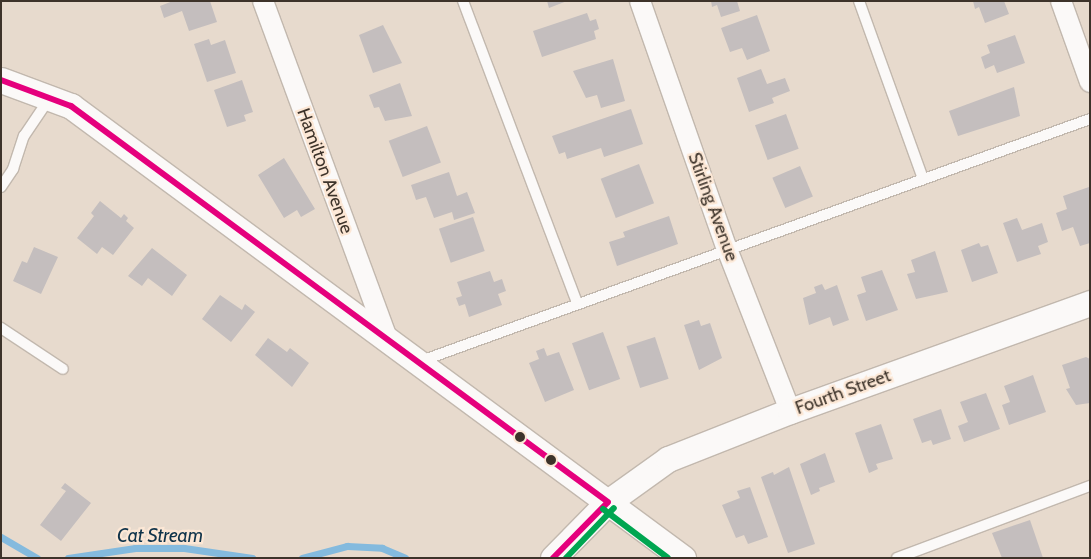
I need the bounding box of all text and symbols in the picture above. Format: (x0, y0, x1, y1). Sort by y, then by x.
street label: Hamilton Avenue (292, 105, 358, 237)
street label: Stirling Avenue (683, 150, 743, 264)
street label: Fourth Street (792, 365, 894, 419)
unlabelled marker (515, 432, 525, 442)
unlabelled marker (546, 455, 556, 465)
water label: Cat Stream (117, 525, 203, 547)

